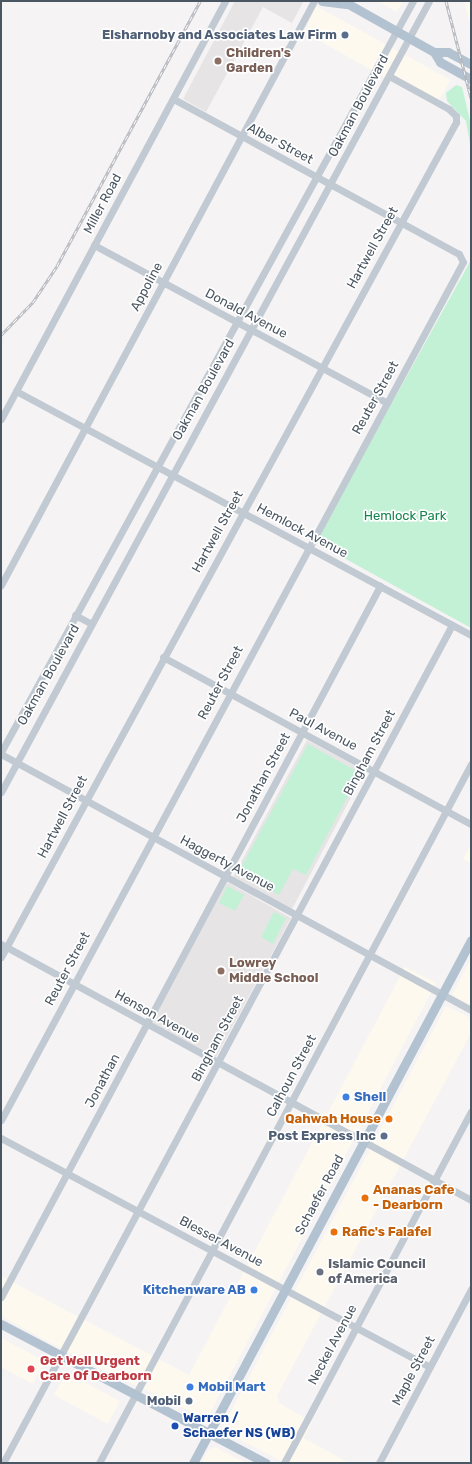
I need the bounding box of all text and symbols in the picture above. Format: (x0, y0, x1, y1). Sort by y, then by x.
place label: Elsharnoby and Associates Law Firm (101, 27, 337, 43)
marker: Elsharnoby and Associates Law Firm (340, 30, 350, 40)
place label: Children's Garden (226, 46, 291, 77)
street label: Oakman Boulevard (326, 52, 392, 160)
marker: Children's Garden (213, 56, 223, 66)
street label: Alber Street (244, 120, 316, 168)
street label: Miller Road (81, 171, 125, 237)
street label: Hartwell Street (344, 204, 402, 292)
street label: Appoline (128, 260, 166, 314)
street label: Donald Avenue (202, 286, 290, 342)
street label: Oakman Boulevard (170, 337, 238, 443)
street label: Reuter Street (349, 359, 403, 437)
street label: Hartwell Street (189, 488, 247, 576)
street label: Hemlock Avenue (254, 500, 350, 562)
park label: Hemlock Park (364, 508, 446, 524)
street label: Oakman Boulevard (15, 622, 83, 728)
street label: Reuter Street (195, 643, 247, 723)
street label: Paul Avenue (286, 705, 360, 755)
street label: Bingham Street (341, 707, 399, 799)
street label: Jonathan Street (234, 730, 294, 826)
street label: Hartwell Street (35, 773, 91, 861)
street label: Haggerty Avenue (177, 832, 277, 896)
street label: Reuter Street (42, 929, 94, 1009)
place label: Lowrey Middle School (229, 956, 318, 987)
marker: Lowrey Middle School (216, 966, 226, 976)
street label: Henson Avenue (112, 987, 202, 1047)
street label: Bingham Street (189, 993, 247, 1085)
street label: Calhoun Street (264, 1032, 320, 1120)
street label: Jonathan (82, 1051, 124, 1111)
place label: Shell (354, 1089, 386, 1105)
marker: Shell (341, 1092, 351, 1102)
place label: Qahwah House (285, 1111, 381, 1127)
marker: Qahwah House (384, 1114, 394, 1124)
place label: Post Express Inc (268, 1128, 376, 1144)
marker: Post Express Inc (379, 1131, 389, 1141)
street label: Schaefer Road (292, 1152, 348, 1238)
place label: Ananas Cafe - Dearborn (373, 1183, 454, 1214)
marker: Ananas Cafe - Dearborn (360, 1193, 370, 1203)
street label: Blesser Avenue (176, 1213, 266, 1271)
place label: Rafic's Falafel (342, 1224, 432, 1240)
marker: Rafic's Falafel (329, 1227, 339, 1237)
place label: Islamic Council of America (328, 1257, 426, 1288)
marker: Islamic Council of America (315, 1267, 325, 1277)
place label: Kitchenware AB (142, 1282, 246, 1298)
marker: Kitchenware AB (249, 1285, 259, 1295)
street label: Neckel Avenue (305, 1302, 361, 1388)
street label: Maple Street (389, 1334, 439, 1408)
place label: Get Well Urgent Care Of Dearborn (40, 1354, 152, 1385)
marker: Get Well Urgent Care Of Dearborn (25, 1363, 37, 1375)
place label: Mobil Mart (198, 1379, 266, 1395)
marker: Mobil Mart (185, 1382, 195, 1392)
place label: Mobil (147, 1393, 181, 1409)
marker: Mobil (184, 1396, 194, 1406)
place label: Warren / Schaefer NS (WB) (183, 1411, 296, 1442)
marker: Warren / Schaefer NS (WB) (170, 1421, 180, 1431)

